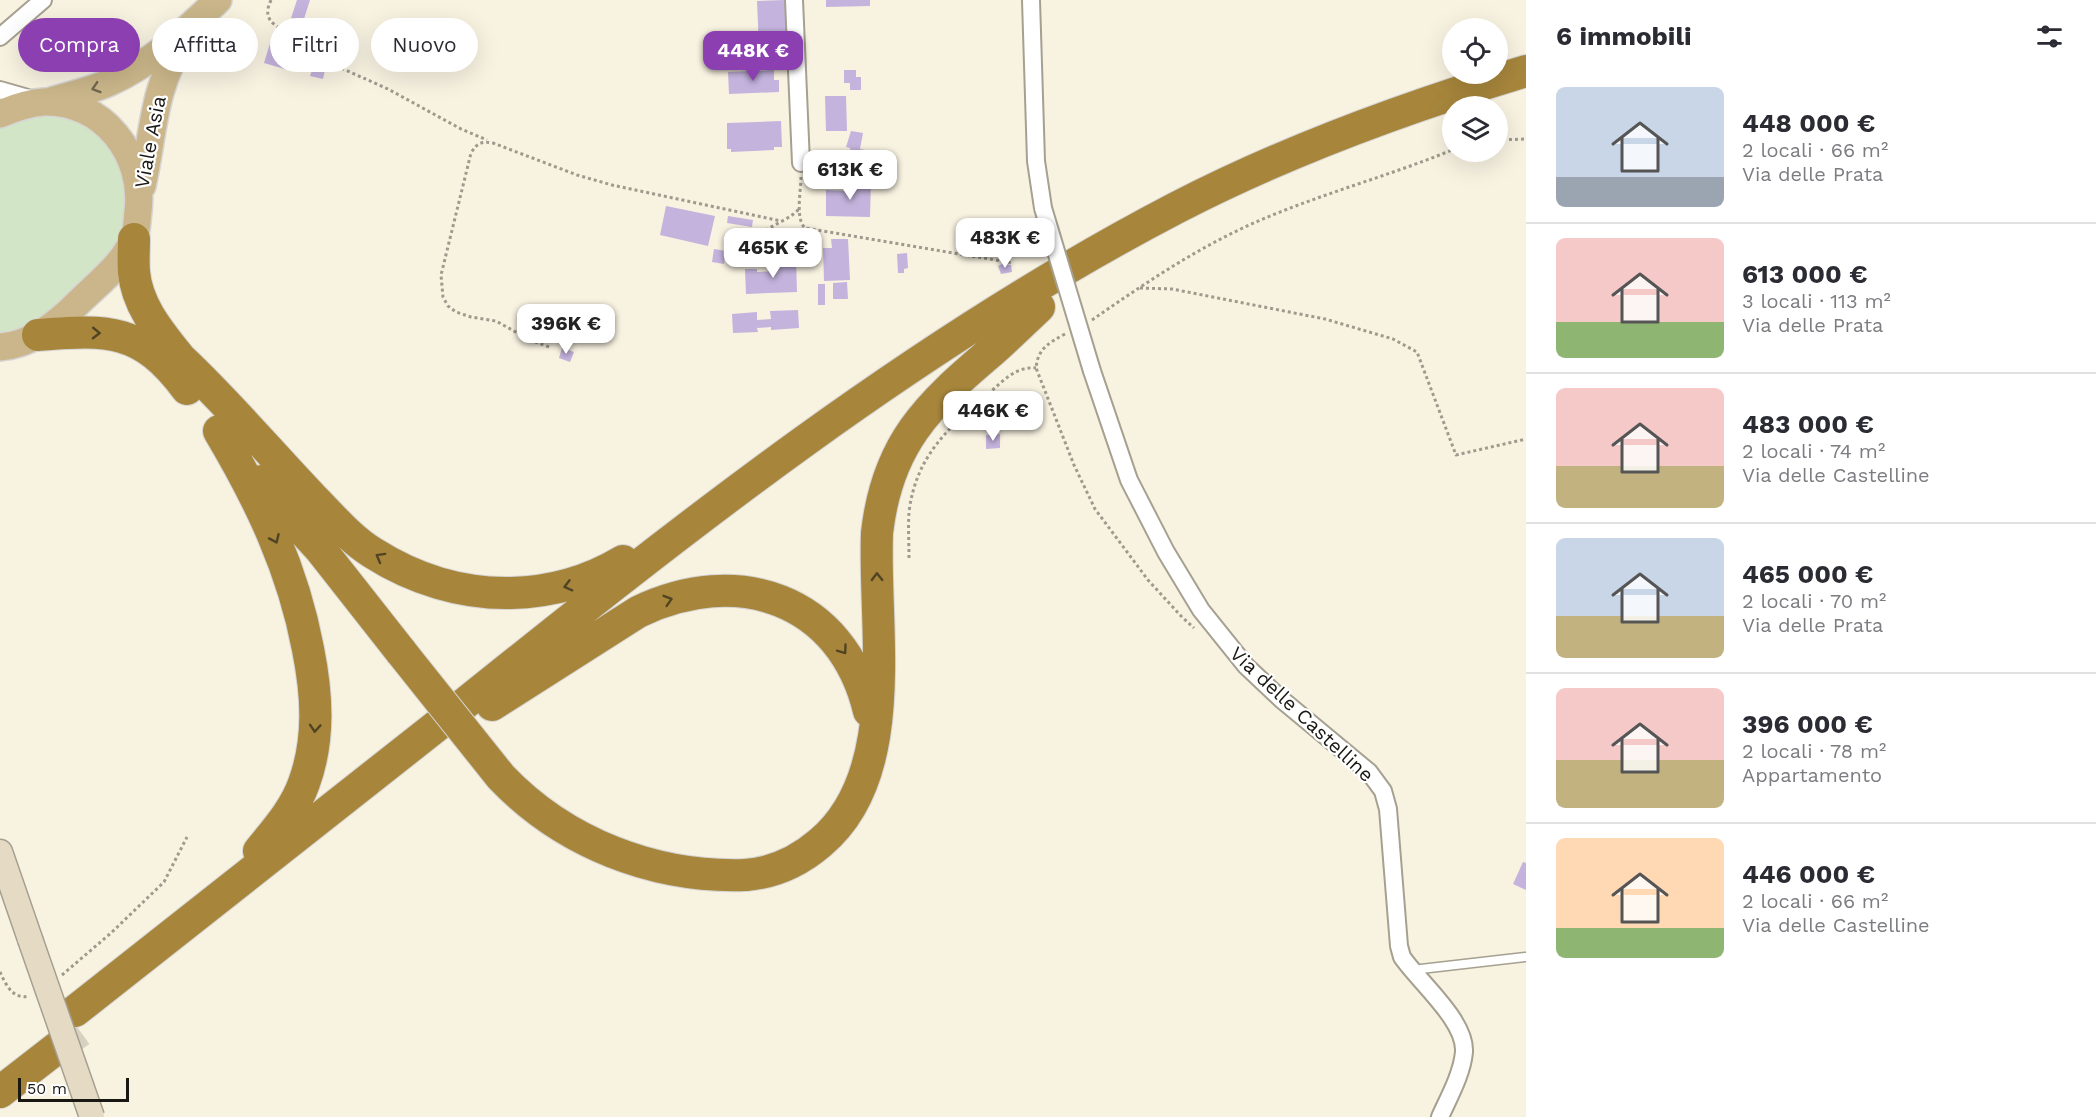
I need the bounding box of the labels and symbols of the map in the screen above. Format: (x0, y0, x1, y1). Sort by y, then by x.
pin: 448K € (704, 31, 802, 82)
one-way arrow (91, 80, 102, 93)
street label: Viale Asia (129, 94, 171, 190)
pin: 613K € (801, 150, 899, 201)
pin: 483K € (956, 218, 1054, 269)
pin: 465K € (724, 228, 822, 279)
pin: 396K € (517, 304, 615, 355)
one-way arrow (91, 326, 100, 339)
pin: 446K € (944, 391, 1042, 442)
one-way arrow (268, 532, 280, 543)
one-way arrow (376, 553, 386, 564)
one-way arrow (871, 572, 883, 581)
one-way arrow (563, 578, 573, 591)
one-way arrow (662, 595, 673, 607)
street label: Via delle Castelline (1225, 641, 1379, 787)
one-way arrow (836, 644, 847, 655)
one-way arrow (309, 723, 322, 732)
scale bar (18, 1075, 129, 1102)

